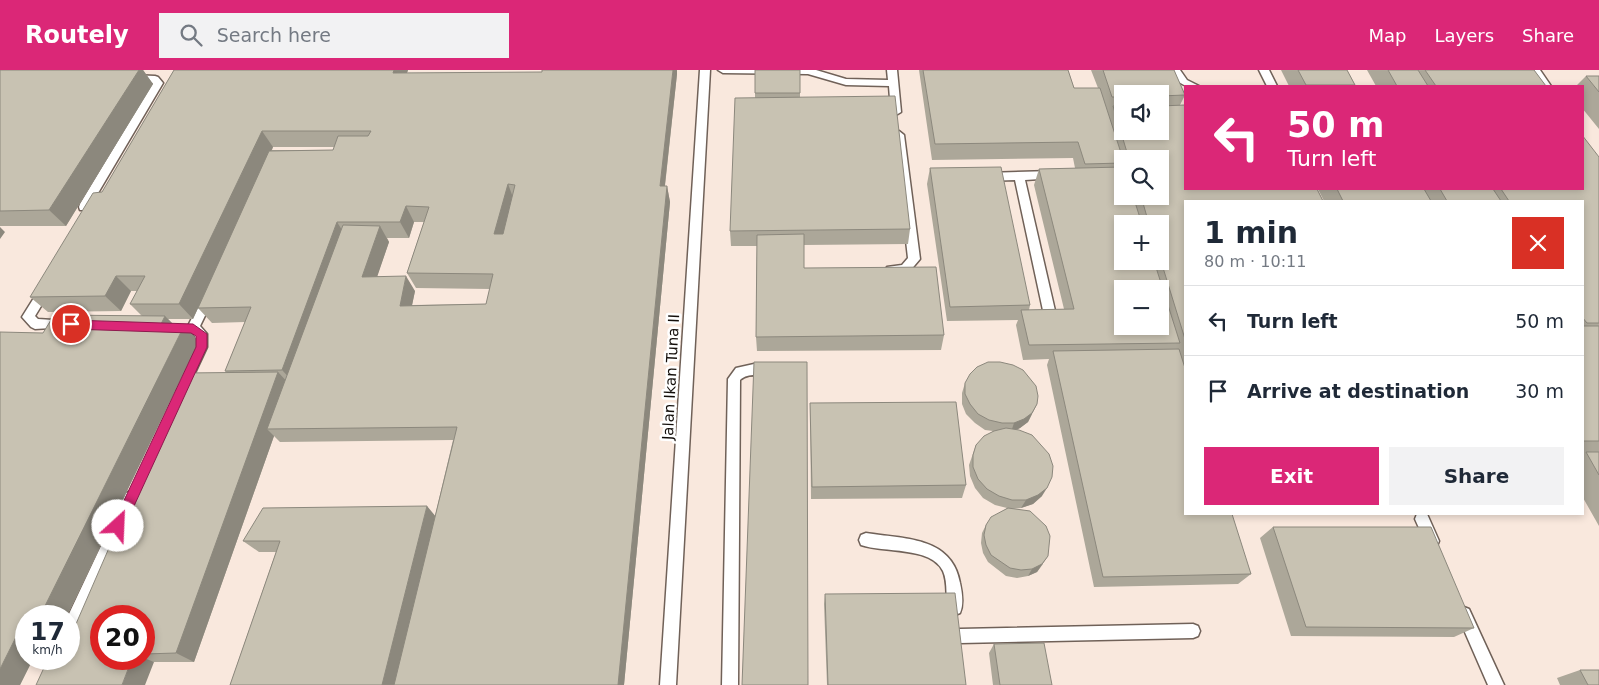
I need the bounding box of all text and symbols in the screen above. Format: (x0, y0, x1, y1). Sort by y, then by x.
search box (159, 13, 509, 58)
text: Routely (25, 21, 129, 49)
icon: search (177, 21, 205, 49)
text: Search here (217, 24, 331, 46)
text: Map (1368, 25, 1406, 46)
text: Layers (1434, 25, 1494, 46)
text: Share (1522, 25, 1574, 46)
map controls (1114, 85, 1169, 335)
button: sound (1114, 85, 1169, 140)
icon: left (1204, 105, 1269, 170)
text: 50 m (1287, 105, 1384, 145)
text: Turn left (1287, 146, 1376, 171)
button: search (1114, 150, 1169, 205)
button: + (1114, 215, 1169, 270)
text: 1 min (1204, 215, 1298, 250)
button: close (1512, 217, 1564, 269)
text: 80 m · 10:11 (1204, 252, 1306, 271)
button: − (1114, 280, 1169, 335)
pin (50, 303, 92, 345)
icon: left (1204, 307, 1232, 335)
icon: arrive (57, 310, 85, 338)
text: Turn left (1247, 310, 1338, 332)
text: 50 m (1515, 310, 1564, 332)
street label: Jalan Ikan Tuna II (659, 313, 683, 442)
icon: arrive (1204, 377, 1232, 405)
text: Arrive at destination (1247, 380, 1469, 402)
text: 30 m (1515, 380, 1564, 402)
button: Exit (1204, 447, 1379, 505)
button: Share (1389, 447, 1564, 505)
position arrow (91, 499, 143, 551)
speed limit sign: 20 (90, 605, 155, 670)
text: 17 (30, 617, 65, 646)
text: km/h (32, 643, 63, 657)

